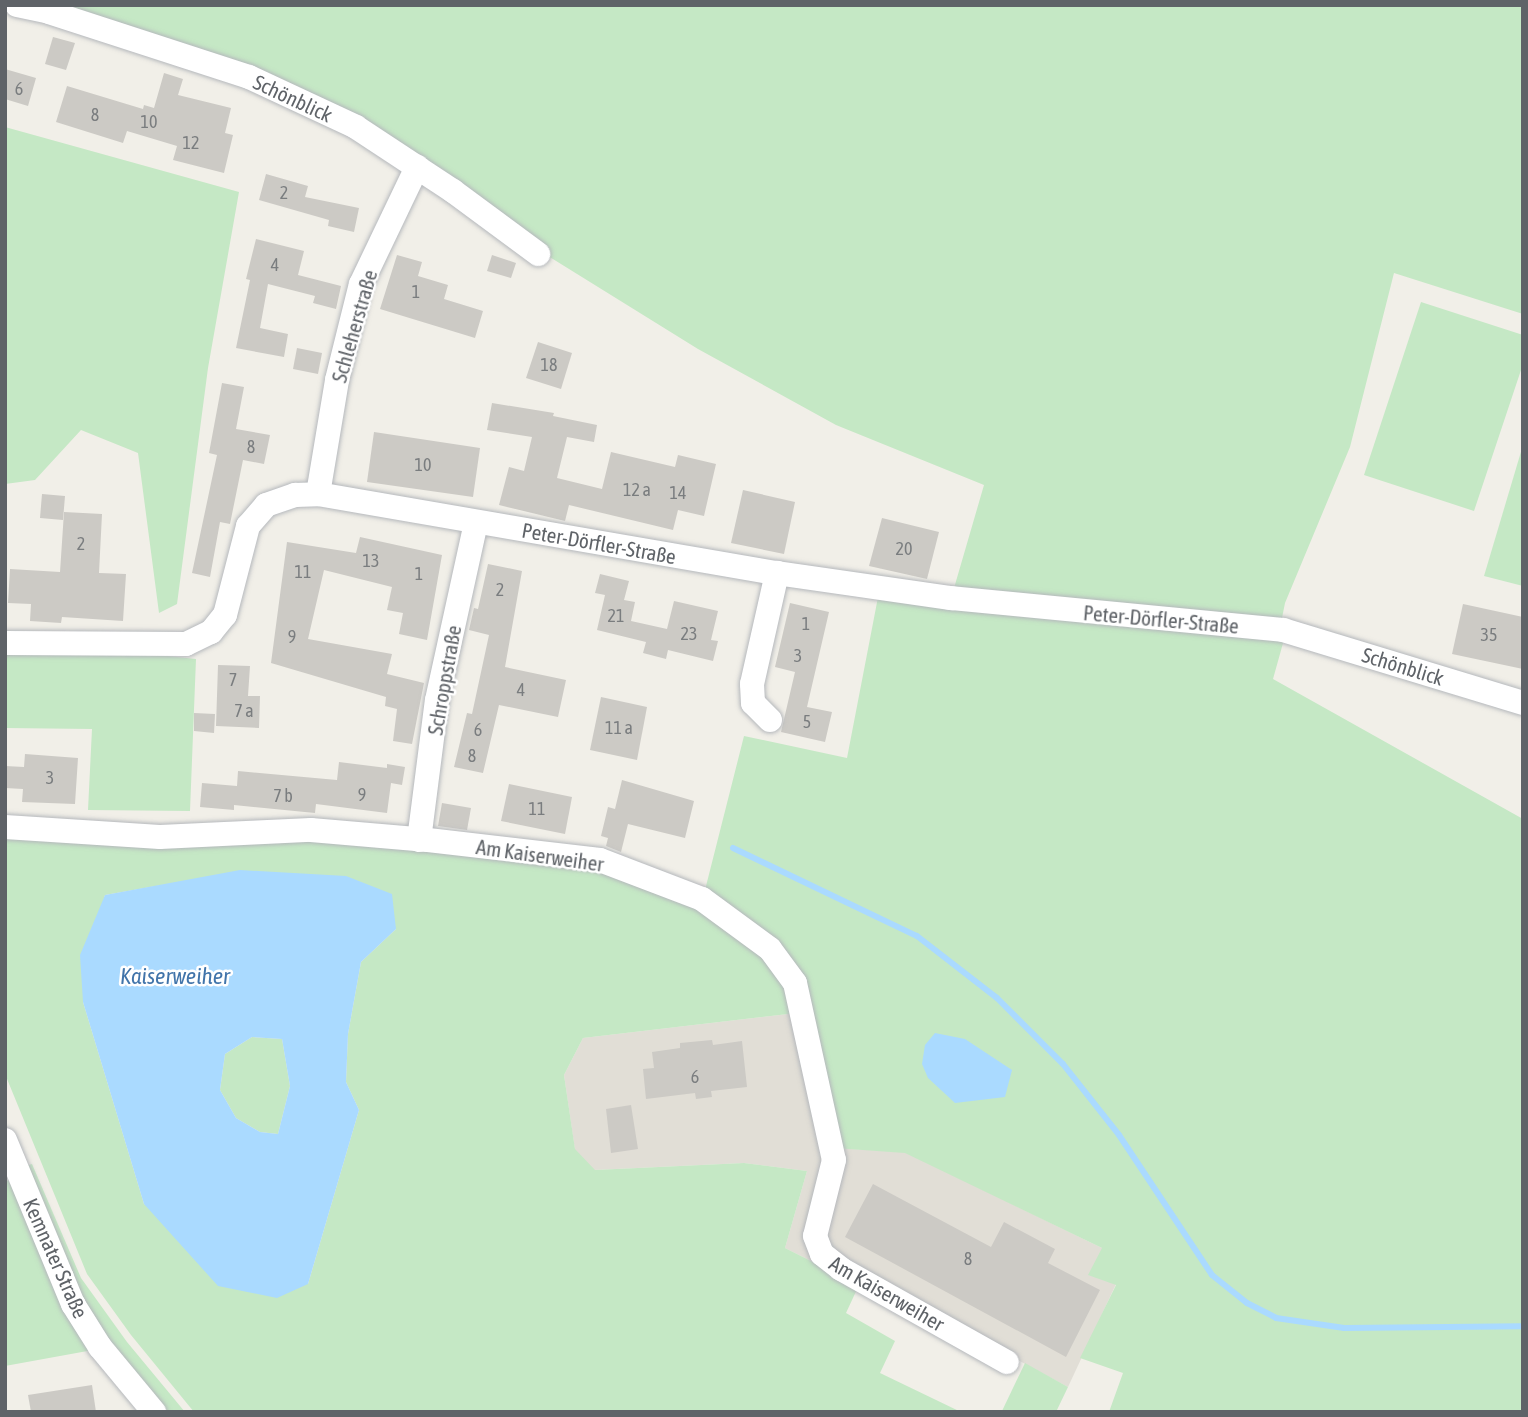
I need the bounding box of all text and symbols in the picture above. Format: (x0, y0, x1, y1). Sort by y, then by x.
street label: Schönblick (250, 69, 336, 127)
house number: 6 (15, 78, 23, 100)
house number: 8 (91, 104, 99, 126)
house number: 10 (141, 111, 157, 133)
house number: 12 (183, 132, 199, 154)
house number: 2 (280, 182, 288, 204)
house number: 4 (271, 254, 279, 276)
street label: Schleherstraße (326, 267, 382, 385)
house number: 1 (412, 281, 420, 303)
house number: 18 (541, 354, 557, 376)
house number: 8 (247, 436, 255, 458)
house number: 10 (415, 454, 431, 476)
house number: 12 a (623, 479, 651, 501)
house number: 14 (670, 482, 686, 504)
street label: Peter-Dörfler-Straße (520, 517, 678, 569)
house number: 2 (77, 533, 85, 555)
house number: 20 (896, 538, 912, 560)
house number: 13 (363, 550, 379, 572)
house number: 11 (295, 561, 311, 583)
house number: 1 (415, 563, 423, 585)
house number: 2 (496, 579, 504, 601)
street label: Peter-Dörfler-Straße (1082, 600, 1240, 638)
house number: 21 (608, 605, 624, 627)
house number: 1 (802, 613, 810, 635)
street label: Schroppstraße (422, 623, 466, 737)
house number: 23 (681, 623, 697, 645)
house number: 35 (1481, 624, 1497, 646)
house number: 9 (288, 626, 296, 648)
street label: Schönblick (1359, 642, 1447, 690)
house number: 3 (794, 645, 802, 667)
house number: 7 (229, 669, 237, 691)
house number: 4 (517, 679, 525, 701)
house number: 7 a (234, 700, 254, 722)
house number: 5 (803, 711, 811, 733)
house number: 11 a (605, 717, 633, 739)
house number: 6 (474, 719, 482, 741)
house number: 8 (468, 745, 476, 767)
house number: 3 (46, 767, 54, 789)
house number: 9 (358, 784, 366, 806)
house number: 7 b (273, 785, 293, 807)
house number: 11 (529, 798, 545, 820)
street label: Am Kaiserweiher (475, 834, 605, 876)
water label: Kaiserweiher (120, 962, 230, 990)
house number: 6 (691, 1066, 699, 1088)
street label: Kemnater Straße (18, 1194, 94, 1322)
house number: 8 (964, 1248, 972, 1270)
street label: Am Kaiserweiher (825, 1250, 949, 1336)

